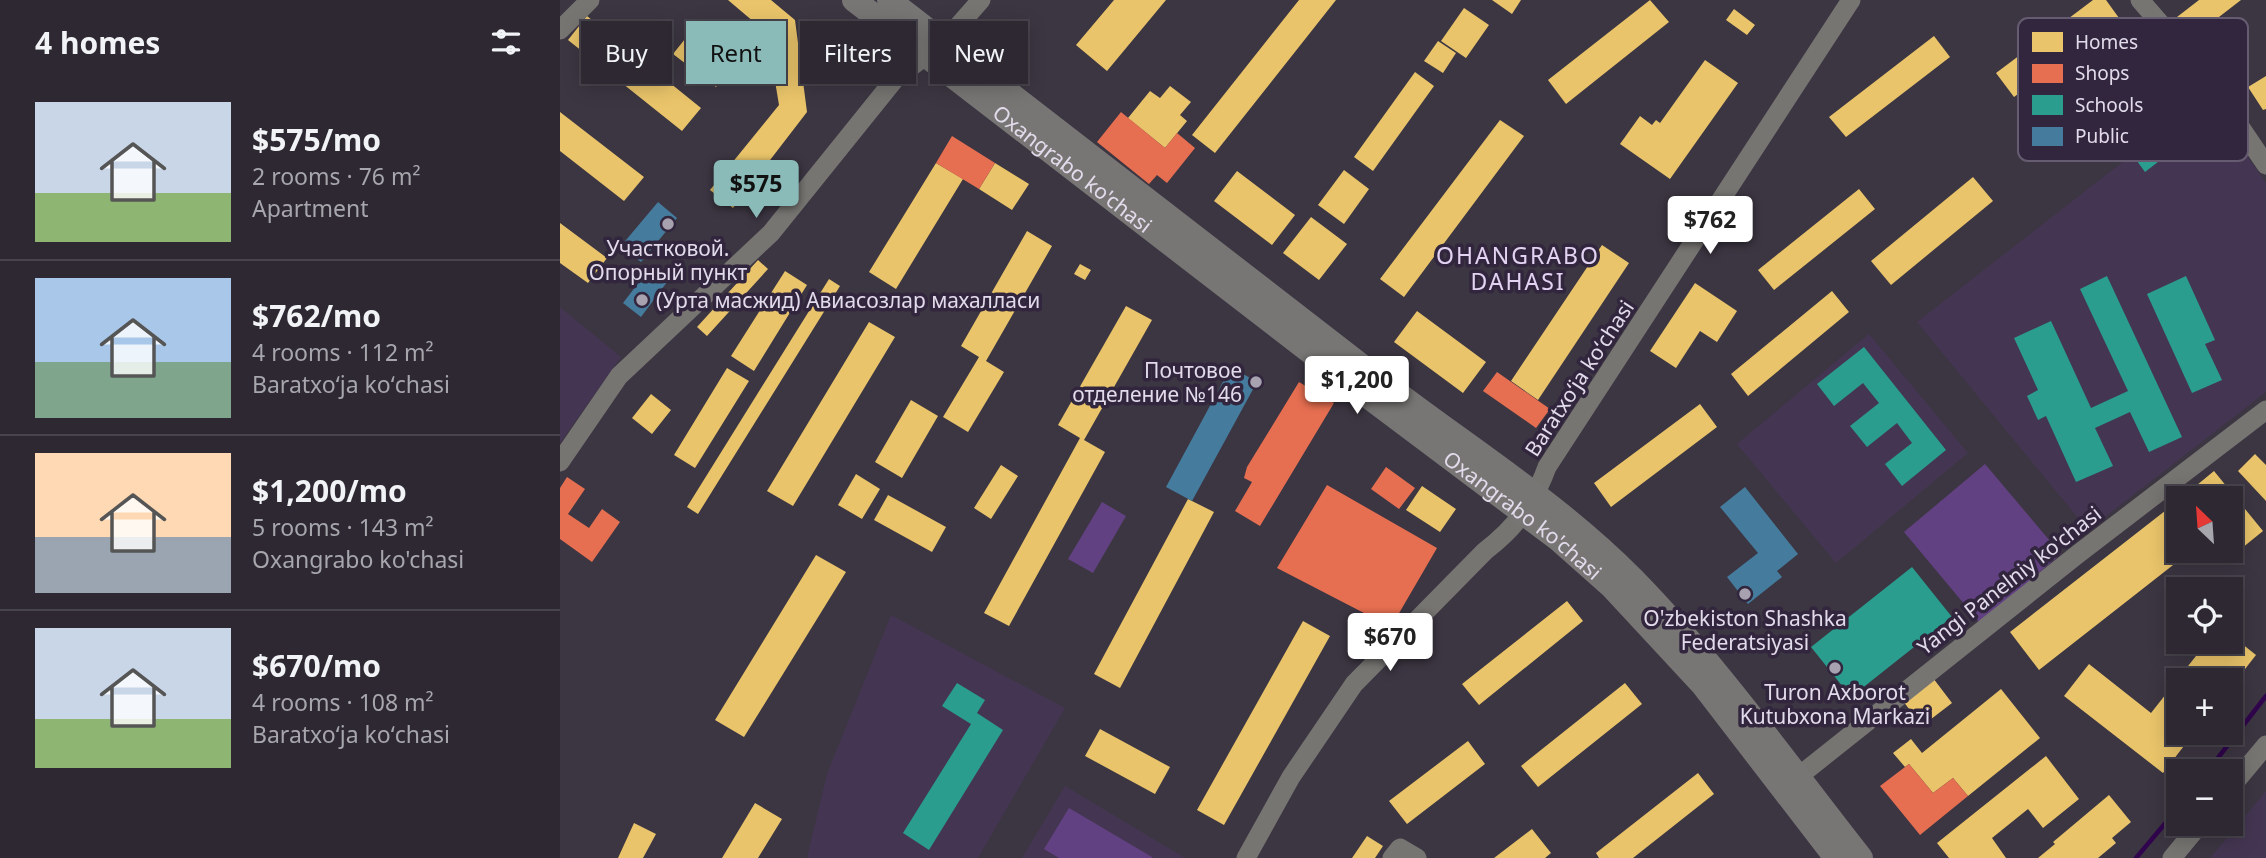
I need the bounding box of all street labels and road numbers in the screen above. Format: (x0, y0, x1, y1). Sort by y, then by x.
street label: Oxangrabo ko'chasi (987, 98, 1158, 239)
street label: Baratxoʻja koʻchasi (1518, 295, 1640, 461)
street label: Oxangrabo ko'chasi (1438, 444, 1608, 586)
street label: Yangi Panelniy ko'chasi (1911, 499, 2107, 661)

